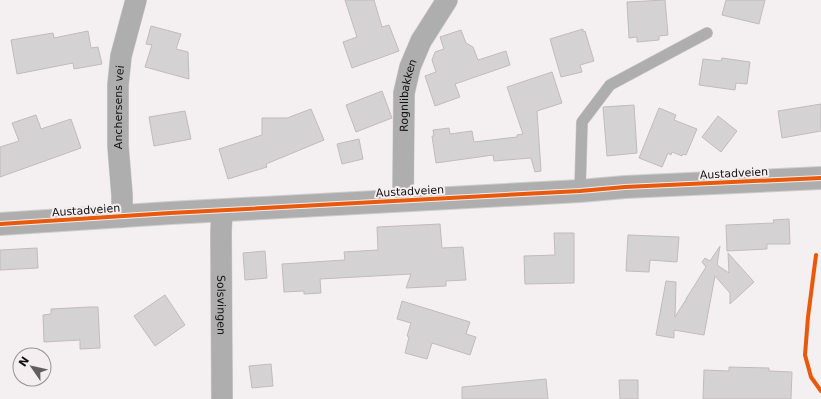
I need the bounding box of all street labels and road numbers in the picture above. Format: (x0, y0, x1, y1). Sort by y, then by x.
street label: Rognlibakken (398, 57, 420, 132)
street label: Anchersens vei (112, 65, 127, 149)
street label: Austadveien (700, 165, 769, 182)
street label: Austadveien (376, 183, 445, 200)
street label: Austadveien (51, 202, 121, 219)
street label: Solsvingen (214, 275, 228, 335)

